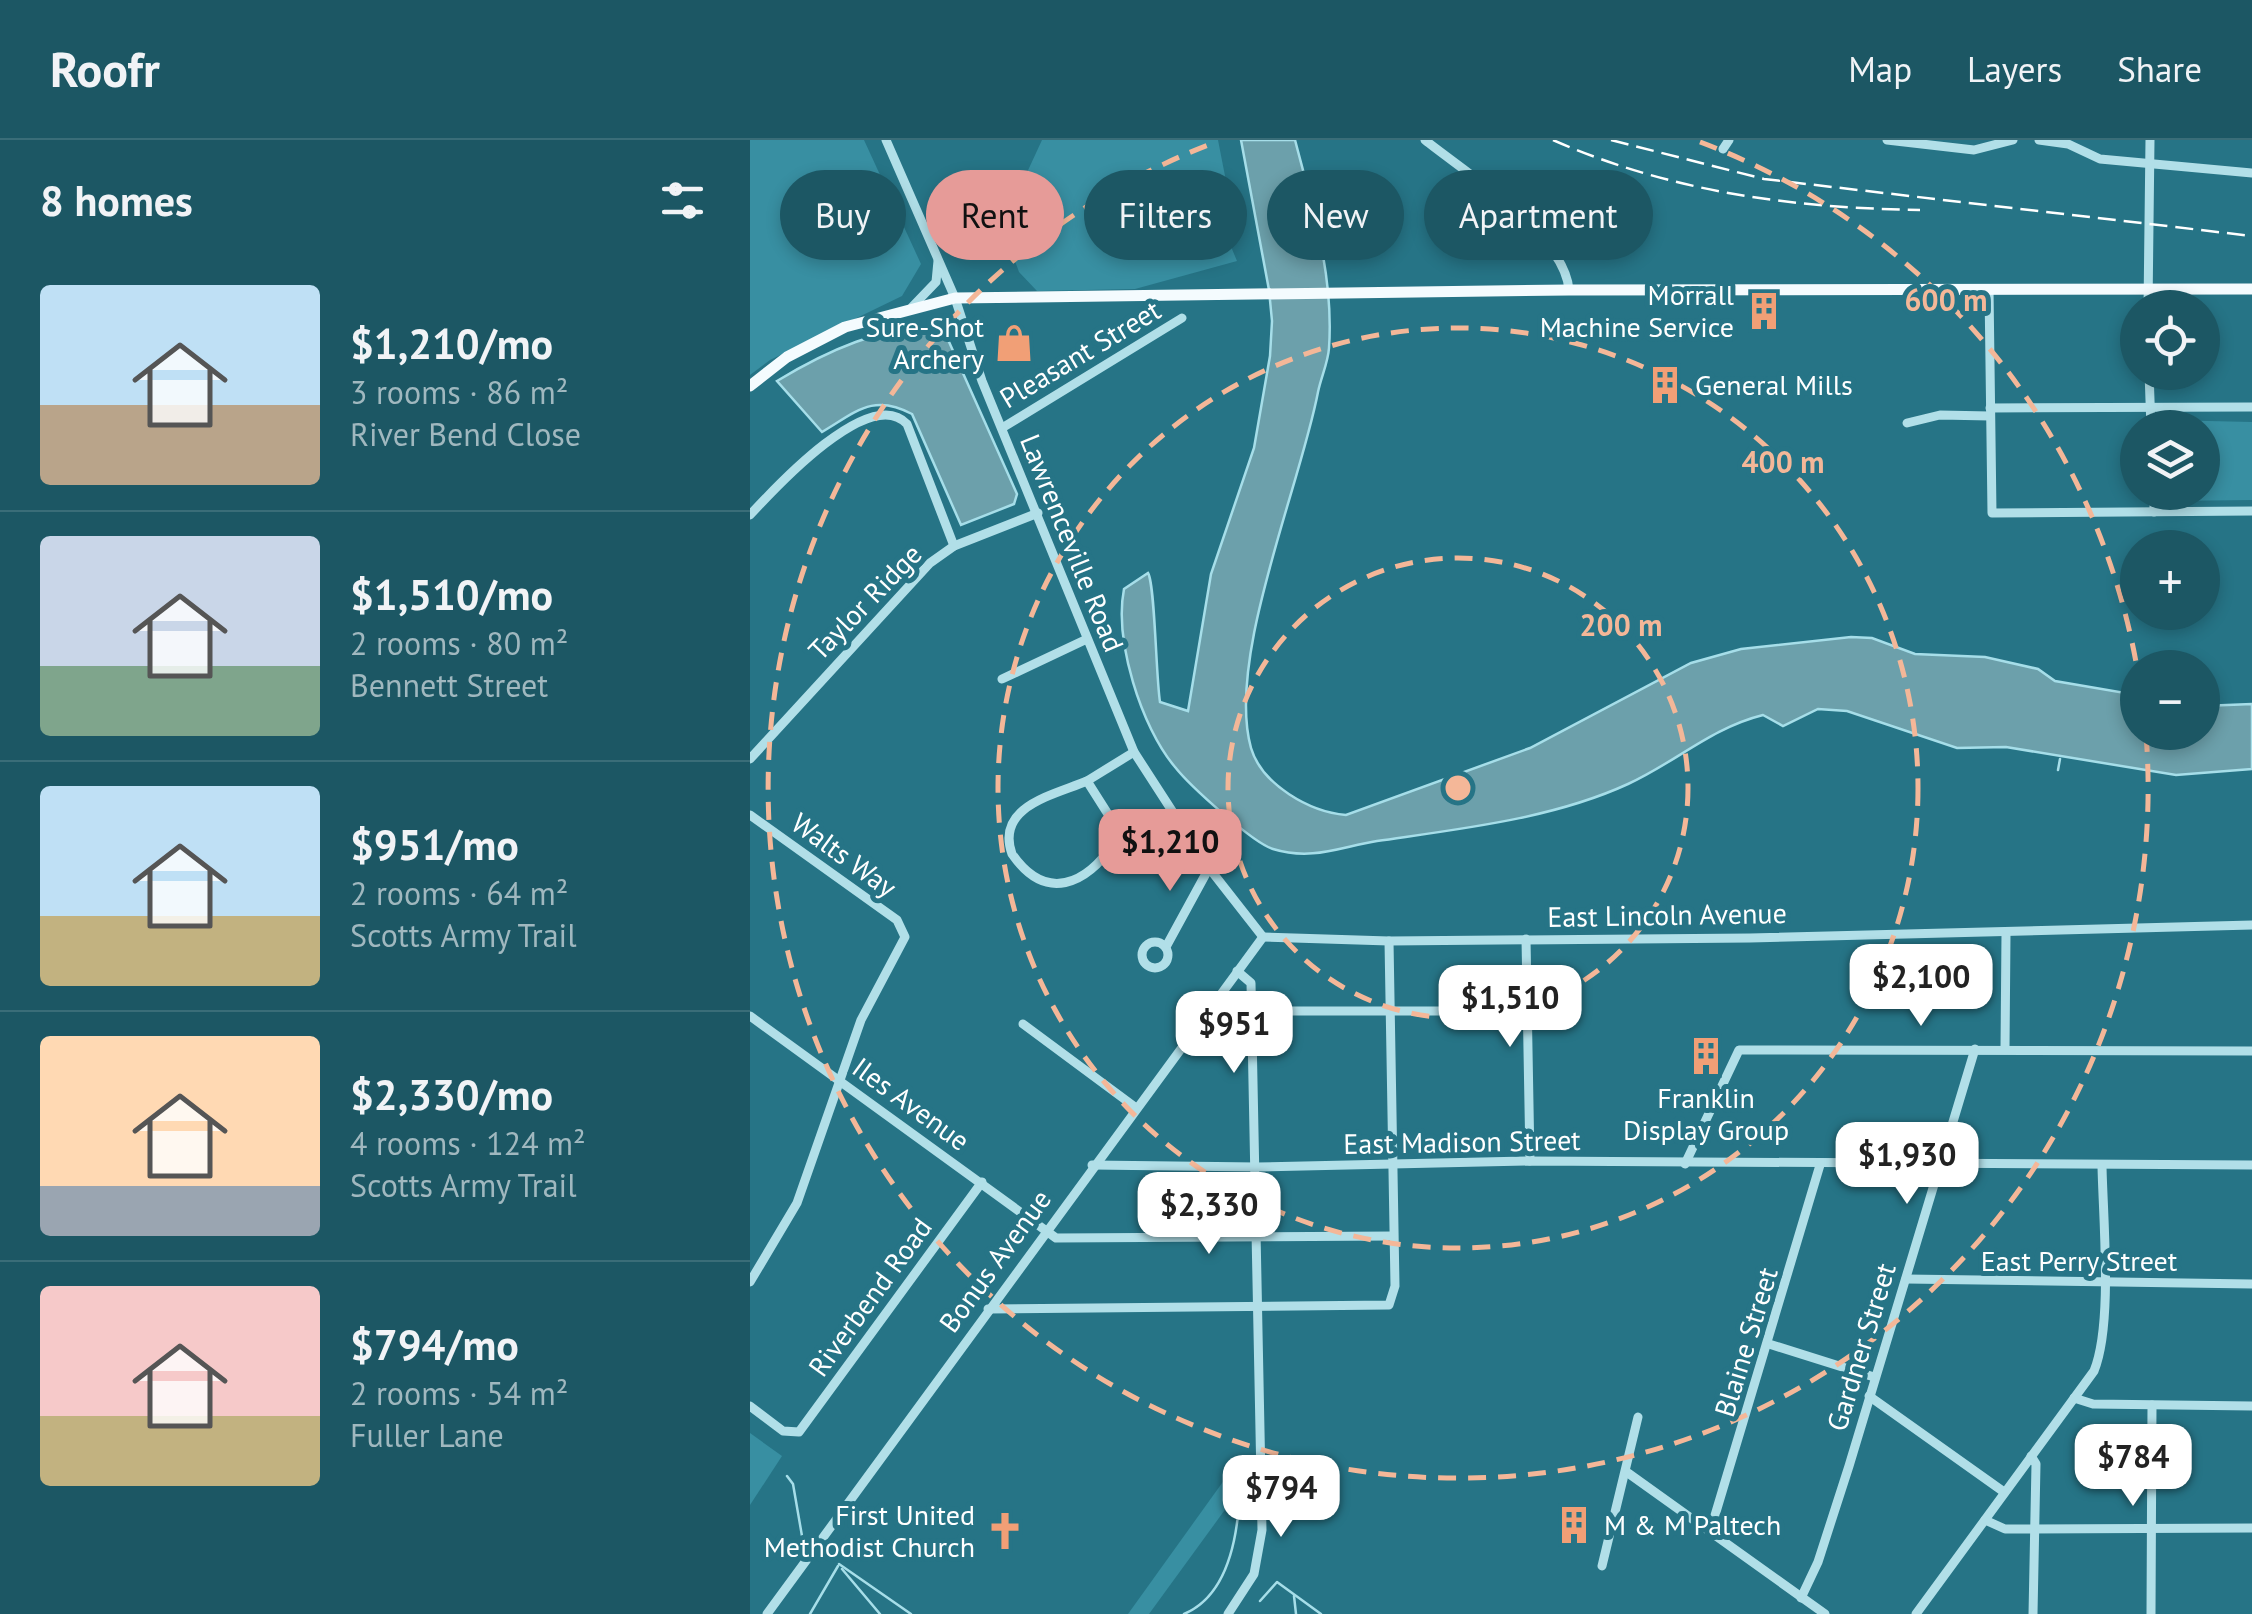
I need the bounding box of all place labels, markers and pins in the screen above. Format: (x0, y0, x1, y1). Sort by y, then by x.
place label: Morrall Machine Service (1540, 276, 1734, 345)
building icon: Morrall Machine Service (1743, 290, 1785, 332)
place label: Sure-Shot Archery (866, 308, 985, 377)
shop icon: Sure-Shot Archery (993, 322, 1035, 364)
building icon: General Mills (1644, 364, 1686, 406)
place label: General Mills (1695, 366, 1853, 403)
centre of rings (1440, 770, 1476, 806)
pin: $1,210 (1089, 809, 1251, 894)
pin: $2,100 (1840, 944, 2002, 1029)
pin: $1,510 (1429, 965, 1591, 1050)
pin: $951 (1175, 991, 1293, 1076)
building icon: Franklin Display Group (1685, 1035, 1727, 1077)
place label: Franklin Display Group (1623, 1079, 1789, 1148)
pin: $1,930 (1826, 1122, 1988, 1207)
pin: $2,330 (1128, 1172, 1290, 1257)
pin: $784 (2074, 1424, 2192, 1509)
pin: $794 (1222, 1455, 1340, 1540)
place label: First United Methodist Church (764, 1496, 975, 1565)
building icon: M & M Paltech (1553, 1504, 1595, 1546)
place label: M & M Paltech (1604, 1506, 1781, 1543)
church icon: First United Methodist Church (984, 1510, 1026, 1552)

